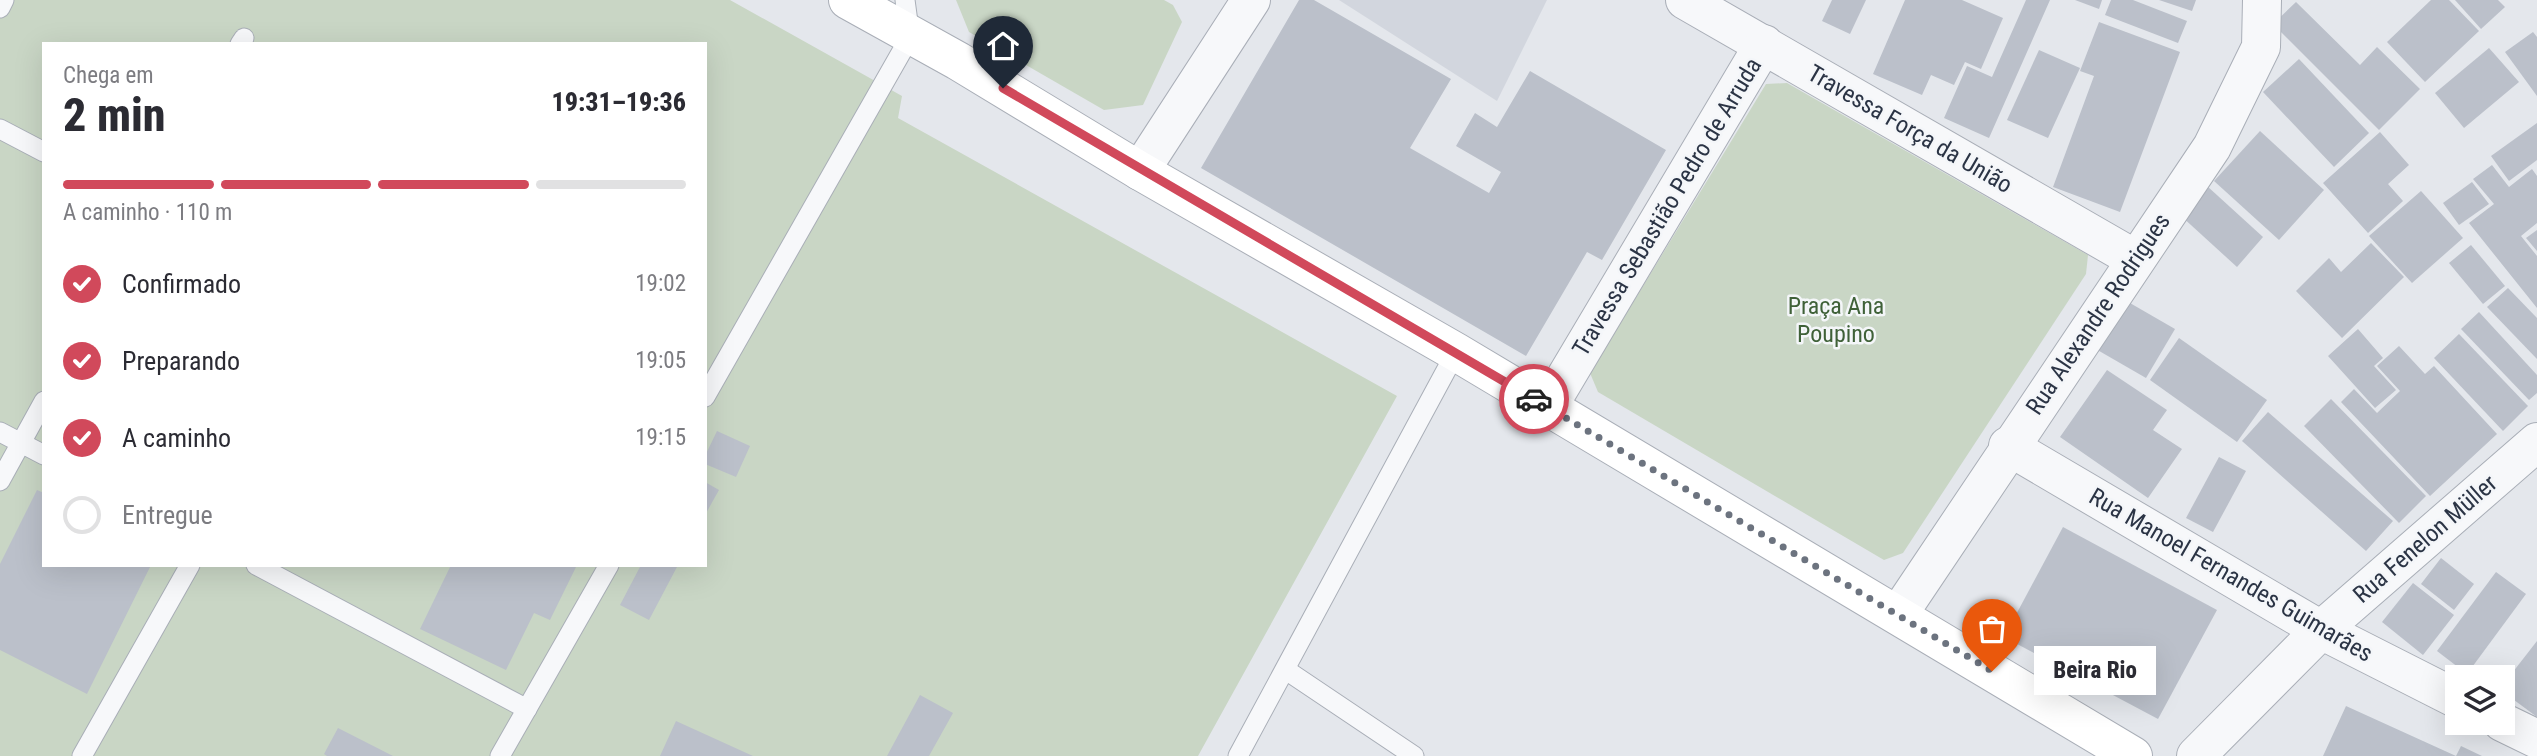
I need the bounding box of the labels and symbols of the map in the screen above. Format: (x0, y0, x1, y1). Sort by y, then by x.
pin (973, 16, 1033, 88)
street label: Travessa Sebastião Pedro de Arruda (1567, 53, 1767, 361)
street label: Travessa Força da União (1803, 59, 2017, 199)
street label: Rua Alexandre Rodrigues (2020, 208, 2176, 420)
park label: Praça Ana Poupino (1788, 292, 1884, 348)
courier (1499, 364, 1569, 434)
street label: Rua Fenelon Müller (2348, 469, 2502, 609)
street label: Rua Manoel Fernandes Guimarães (2084, 482, 2378, 668)
pin (1962, 599, 2022, 671)
callout: Beira Rio (2034, 646, 2156, 696)

